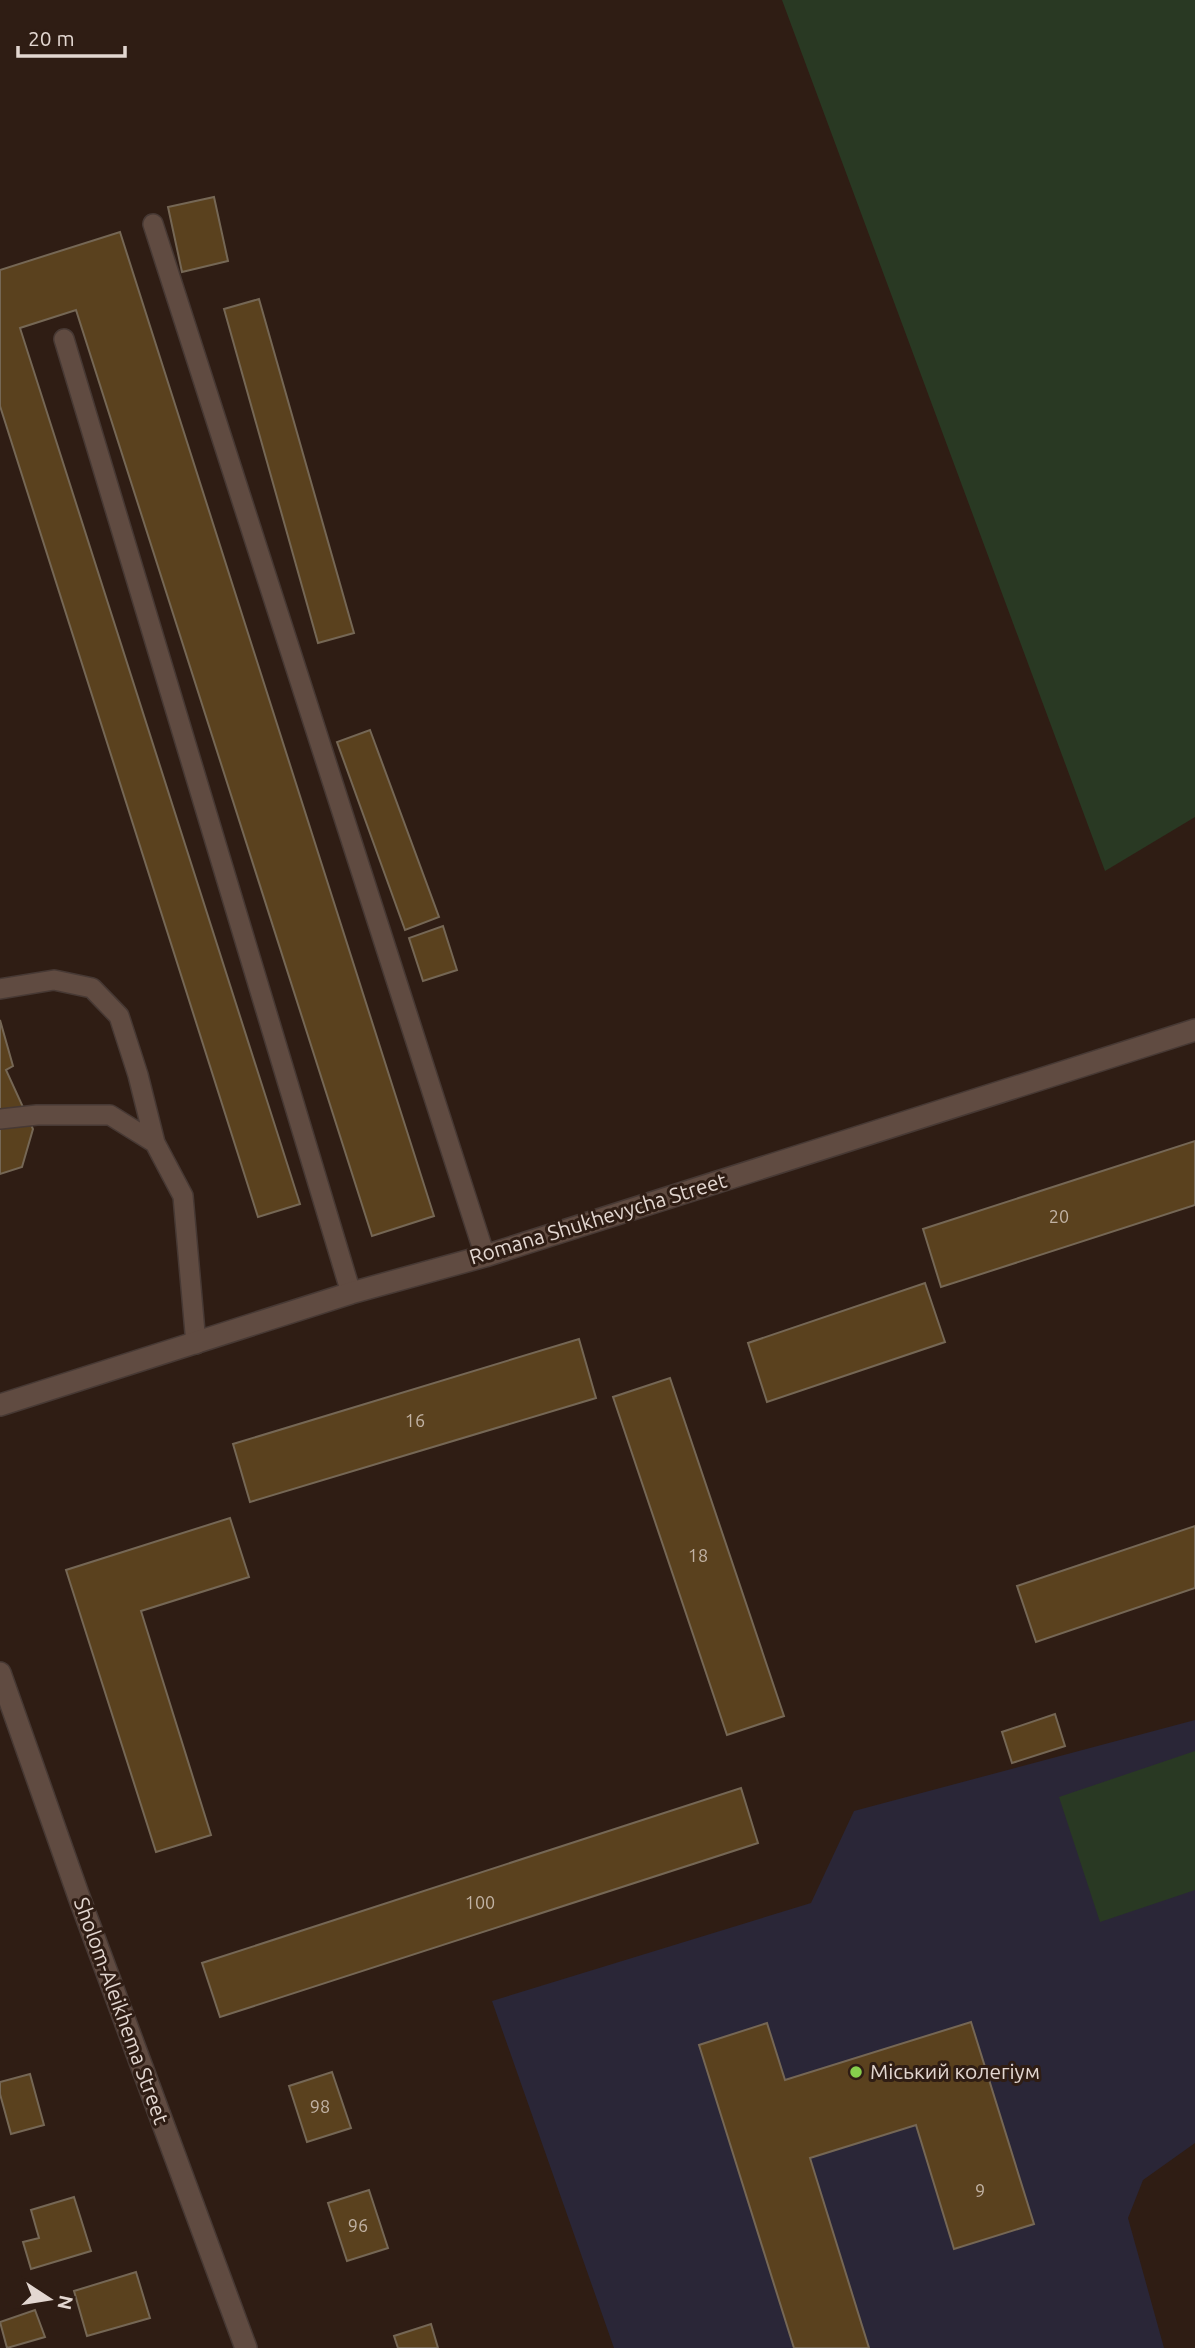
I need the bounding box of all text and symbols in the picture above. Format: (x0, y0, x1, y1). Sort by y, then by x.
scale bar (18, 14, 124, 58)
text: 20 m (28, 26, 75, 50)
street label: Romana Shukhevycha Street (466, 1167, 729, 1269)
house number: 20 (1049, 1206, 1069, 1226)
house number: 16 (405, 1410, 425, 1430)
house number: 18 (688, 1545, 708, 1565)
house number: 100 (465, 1892, 495, 1912)
street label: Sholom-Aleikhema Street (70, 1894, 174, 2127)
place label: Міський колегіум (870, 2059, 1040, 2083)
marker: Міський колегіум (848, 2064, 864, 2080)
house number: 98 (310, 2096, 330, 2116)
house number: 9 (975, 2180, 985, 2200)
house number: 96 (348, 2215, 368, 2235)
north arrow (14, 2264, 84, 2334)
text: N (53, 2293, 78, 2312)

